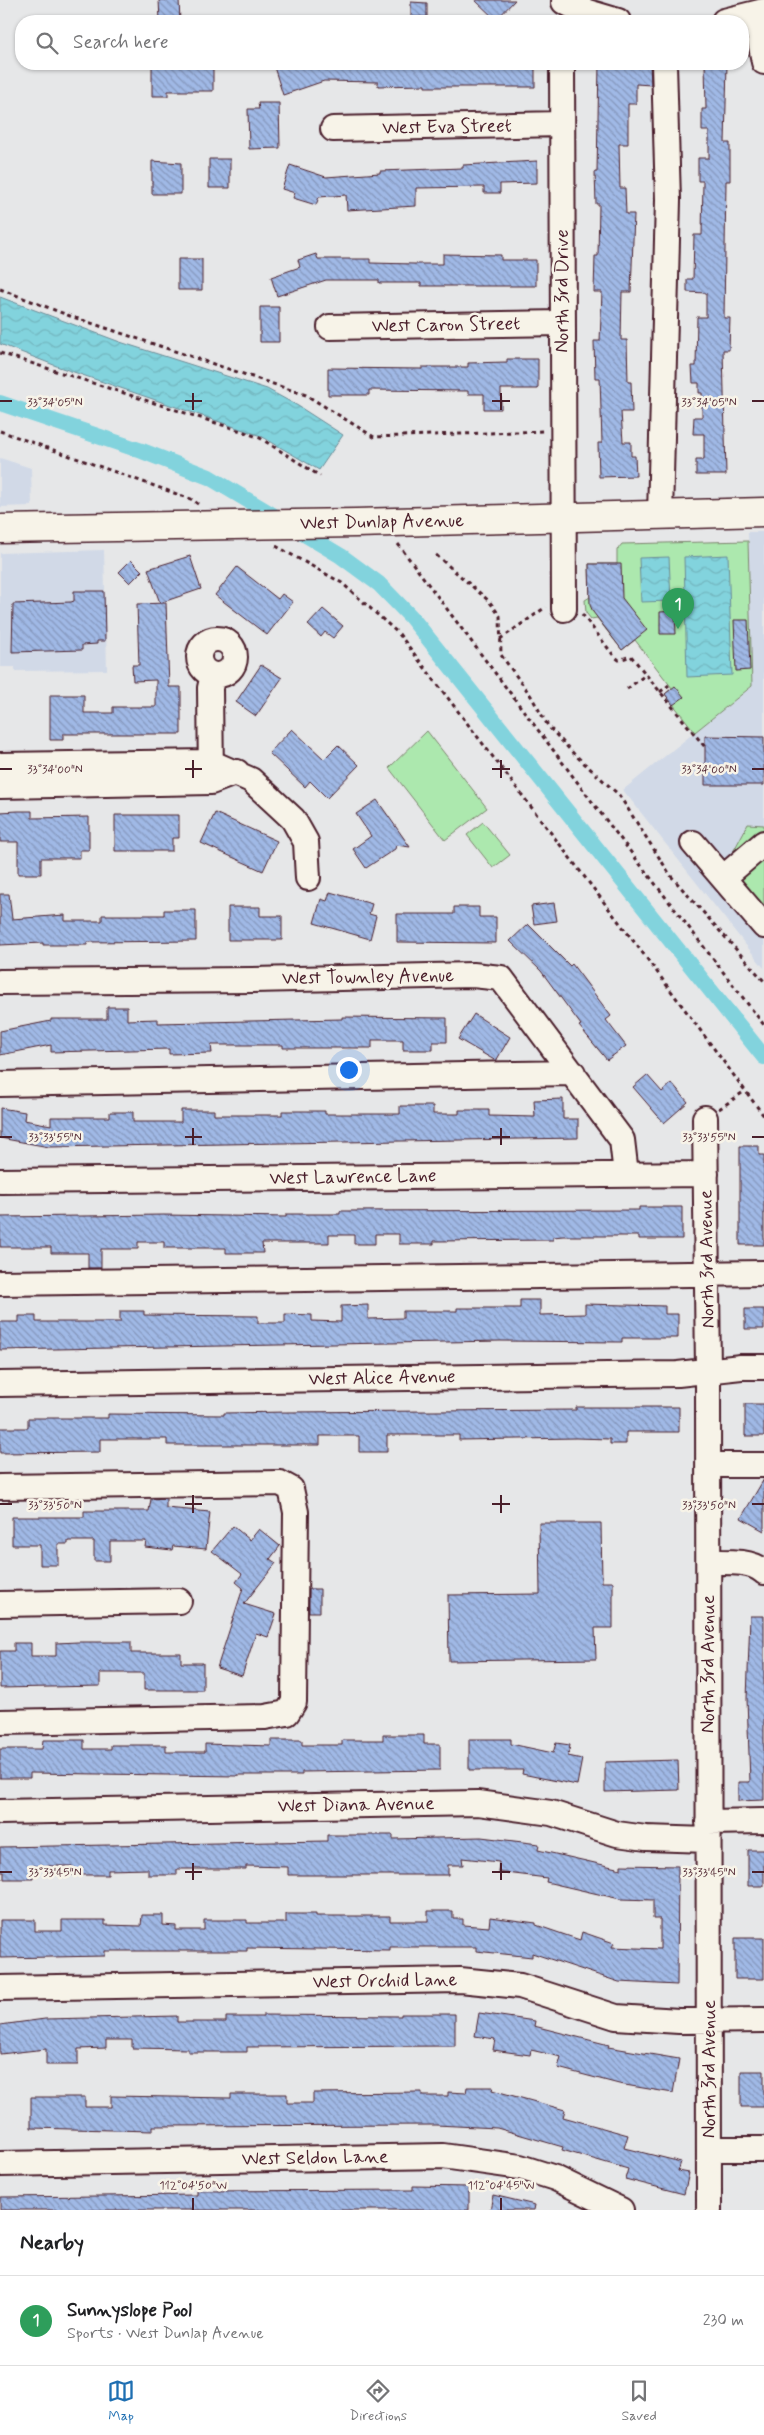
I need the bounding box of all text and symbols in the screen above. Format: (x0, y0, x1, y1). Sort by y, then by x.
search box (15, 15, 749, 70)
icon: search (33, 29, 61, 57)
text: Search here (73, 30, 169, 55)
street label: West Eva Street (382, 113, 512, 141)
street label: North 3rd Drive (550, 229, 575, 353)
street label: West Caron Street (371, 311, 521, 339)
text: 33°34'05"N (27, 395, 83, 411)
text: 33°34'05"N (681, 395, 737, 411)
street label: West Dunlap Avenue (300, 508, 464, 536)
pin: 1 (662, 588, 694, 629)
text: 33°34'00"N (27, 762, 83, 778)
text: 33°34'00"N (681, 762, 737, 778)
street label: West Townley Avenue (282, 963, 454, 991)
your location (336, 1057, 362, 1083)
text: 33°33'55"N (28, 1130, 82, 1146)
text: 33°33'55"N (682, 1130, 736, 1146)
street label: West Lawrence Lane (269, 1163, 437, 1191)
street label: North 3rd Avenue (693, 1190, 721, 1328)
street label: West Alice Avenue (308, 1364, 456, 1392)
text: 33°33'50"N (28, 1498, 82, 1514)
text: 33°33'50"N (682, 1498, 736, 1514)
street label: North 3rd Avenue (696, 1595, 721, 1733)
street label: West Diana Avenue (277, 1791, 435, 1819)
text: 33°33'45"N (28, 1865, 82, 1881)
text: 33°33'45"N (682, 1865, 736, 1881)
street label: West Orchid Lane (312, 1967, 458, 1995)
street label: North 3rd Avenue (697, 2000, 722, 2138)
street label: West Seldon Lane (241, 2144, 389, 2172)
text: 112°04'50"W (159, 2178, 227, 2194)
text: 112°04'45"W (468, 2178, 535, 2194)
text: Nearby (20, 2229, 84, 2257)
text: Sunnyslope Pool (67, 2298, 192, 2323)
text: 1 (32, 2310, 40, 2331)
text: 230 m (703, 2310, 744, 2331)
text: Sports · West Dunlap Avenue (67, 2323, 264, 2344)
tab: Map (107, 2377, 135, 2425)
tab: Directions (350, 2377, 407, 2425)
tab: Saved (621, 2377, 657, 2425)

